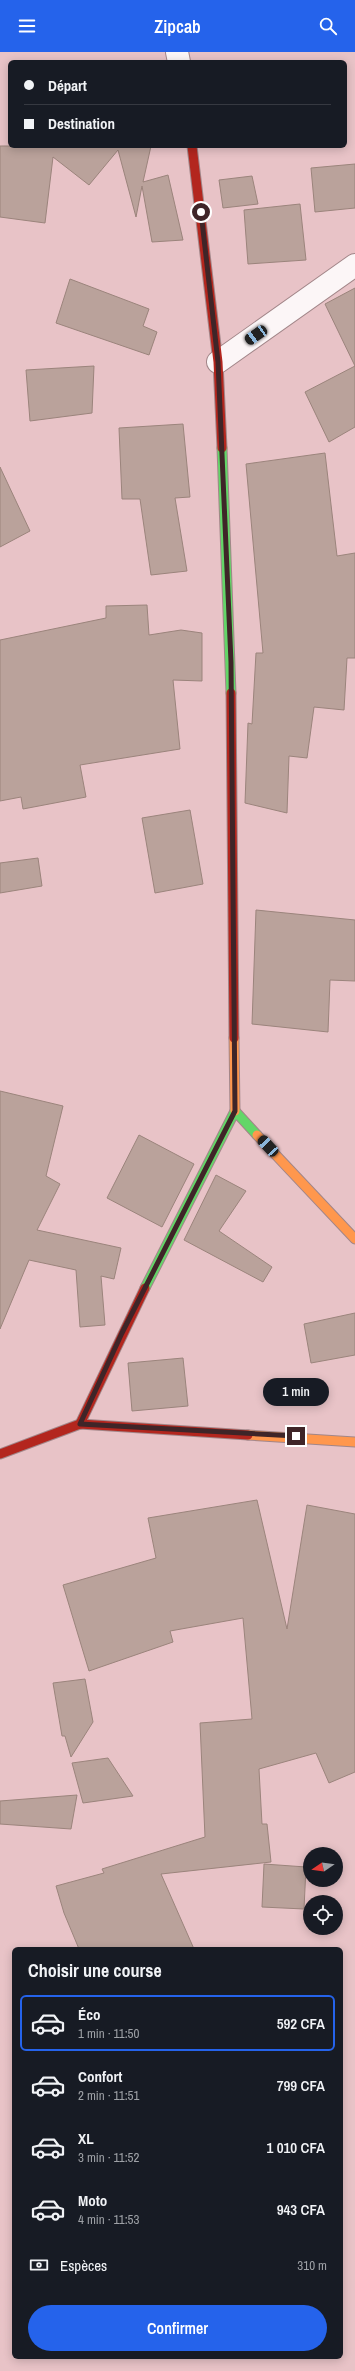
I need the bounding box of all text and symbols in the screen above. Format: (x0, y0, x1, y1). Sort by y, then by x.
text: Zipcab (154, 14, 201, 39)
icon: menu (16, 15, 38, 37)
icon: search (317, 15, 339, 37)
text: Départ (48, 75, 87, 96)
text: Destination (48, 113, 115, 134)
route start (192, 203, 210, 221)
car (243, 323, 269, 347)
car (255, 1133, 281, 1159)
callout: 1 min (263, 1378, 329, 1406)
text: 1 min (282, 1383, 310, 1400)
route end (287, 1427, 305, 1445)
north arrow (303, 1847, 343, 1887)
map controls (303, 1847, 343, 1935)
button: locate (303, 1895, 343, 1935)
text: Choisir une course (28, 1958, 162, 1983)
text: Éco (78, 2004, 101, 2025)
icon: car (30, 2005, 66, 2041)
text: 592 CFA (277, 2013, 325, 2034)
text: 1 min · 11:50 (78, 2025, 139, 2042)
text: Confort (78, 2066, 122, 2087)
icon: car (30, 2067, 66, 2103)
text: 799 CFA (277, 2075, 325, 2096)
text: 2 min · 11:51 (78, 2087, 139, 2104)
text: XL (78, 2128, 94, 2149)
icon: car (30, 2129, 66, 2165)
text: 1 010 CFA (266, 2137, 325, 2158)
text: 3 min · 11:52 (78, 2149, 139, 2166)
text: Moto (78, 2190, 107, 2211)
icon: car (30, 2191, 66, 2227)
text: 943 CFA (277, 2199, 325, 2220)
text: 4 min · 11:53 (78, 2211, 139, 2228)
icon: cash (28, 2254, 50, 2276)
text: Espèces (60, 2255, 107, 2276)
text: 310 m (297, 2257, 327, 2274)
button: Confirmer (28, 2305, 327, 2351)

